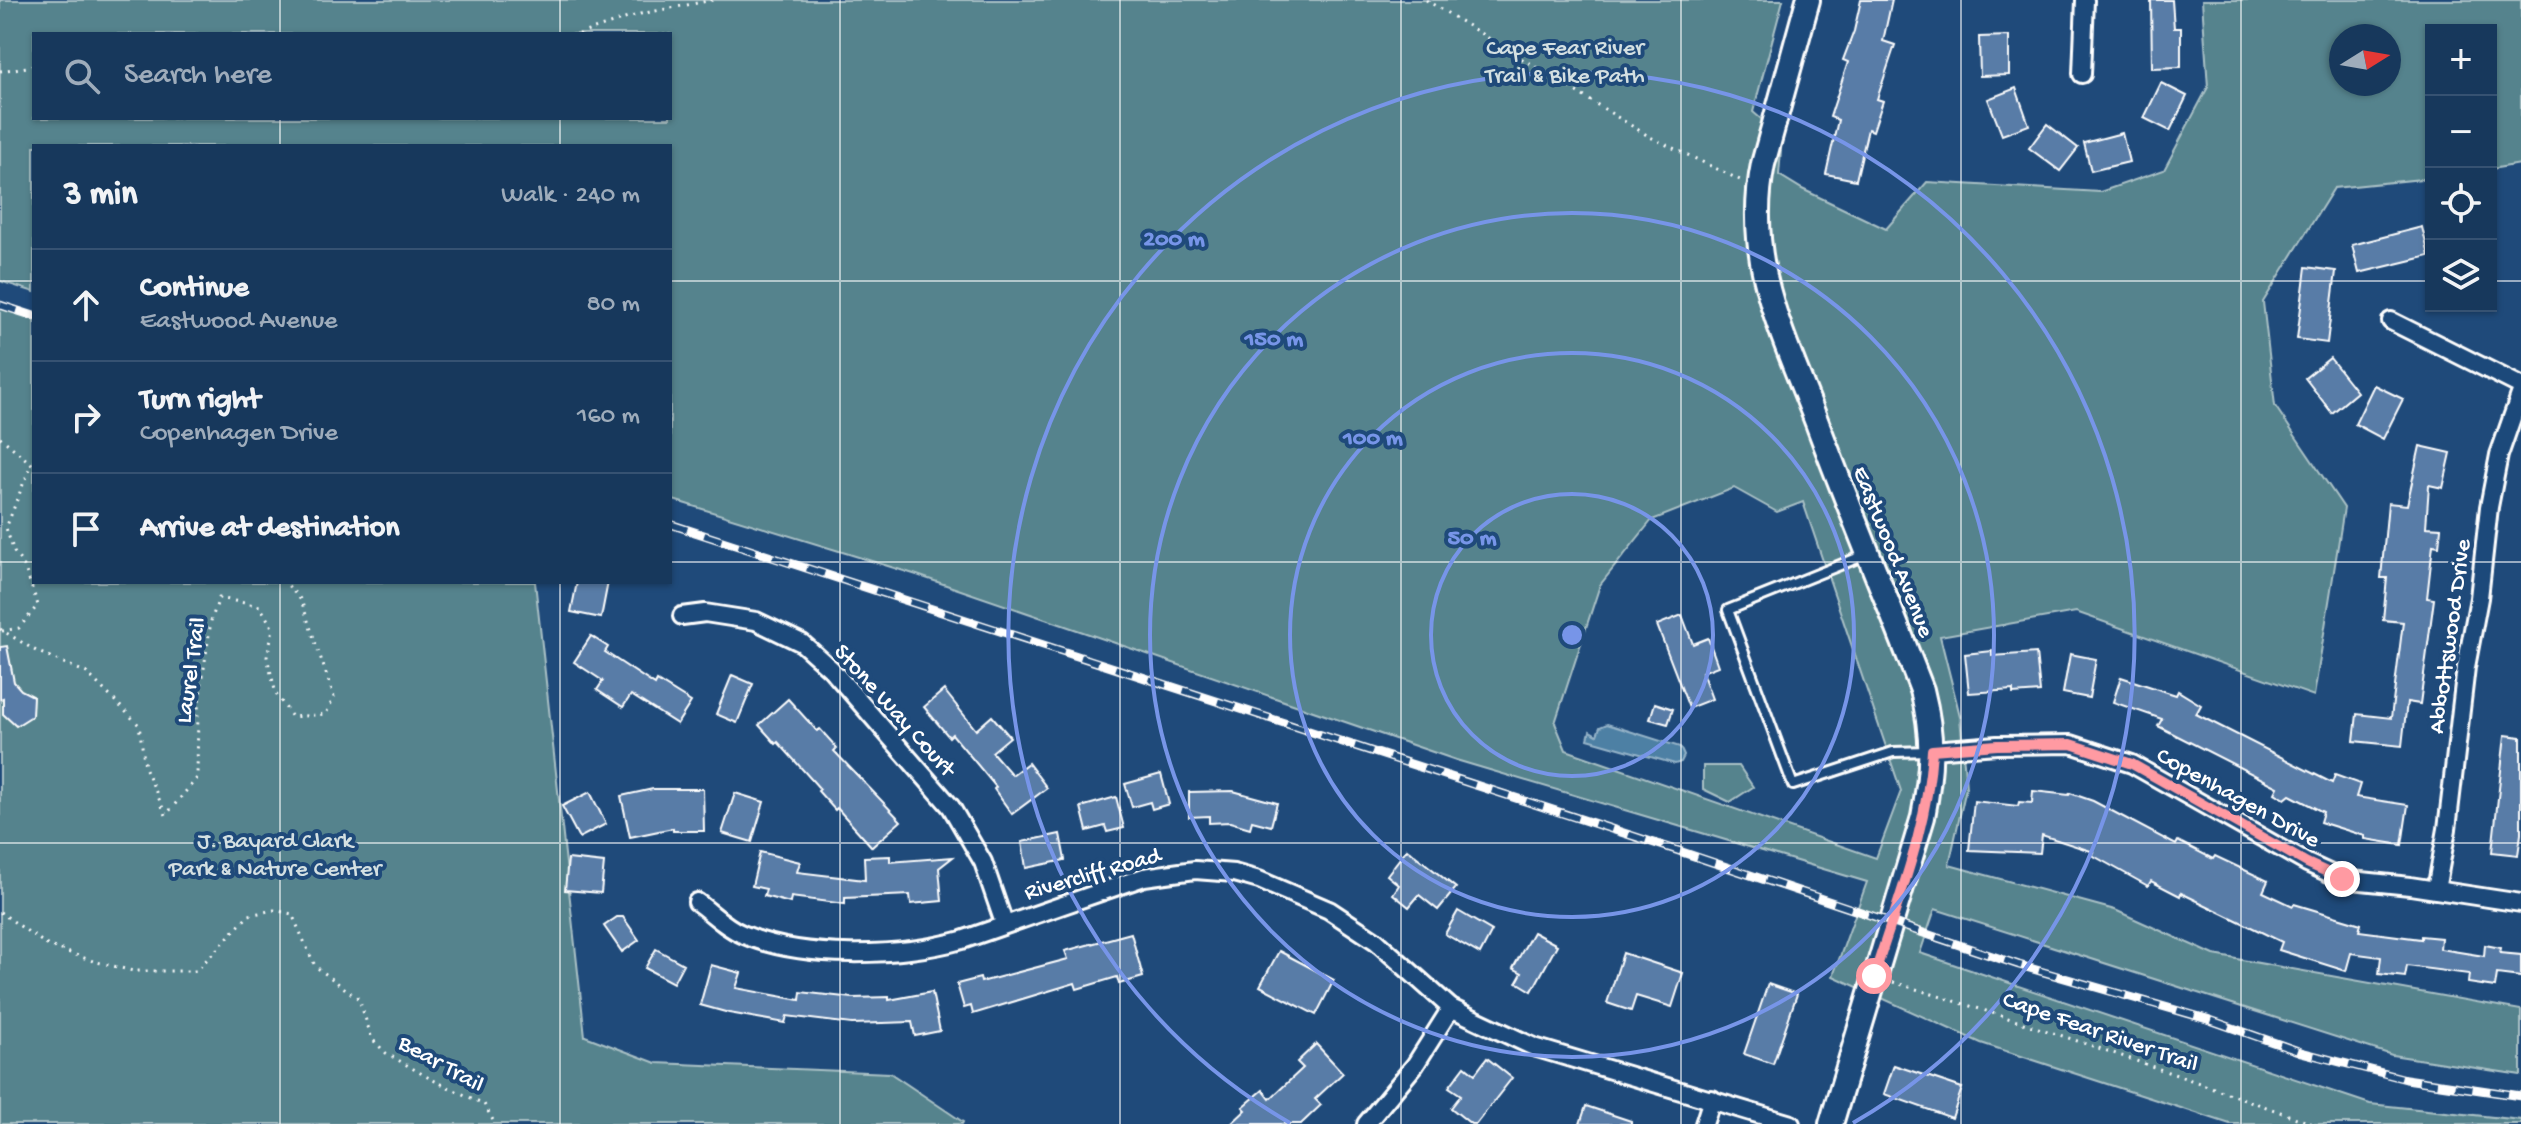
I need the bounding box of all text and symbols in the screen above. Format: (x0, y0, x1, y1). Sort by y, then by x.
north arrow (2329, 24, 2401, 96)
map controls (2425, 24, 2497, 312)
button: + (2425, 24, 2497, 96)
search box (32, 32, 672, 120)
park label: Cape Fear River Trail & Bike Path (1483, 35, 1646, 92)
icon: search (60, 54, 104, 98)
text: Search here (124, 59, 272, 94)
button: − (2425, 96, 2497, 168)
button: locate (2425, 168, 2497, 240)
text: 3 min (64, 176, 137, 216)
text: Walk · 240 m (501, 181, 640, 212)
text: 200 m (1143, 226, 1205, 255)
button: layers (2425, 240, 2497, 312)
text: Continue (140, 272, 249, 307)
icon: ahead (64, 283, 108, 327)
text: 80 m (586, 290, 640, 321)
text: Eastwood Avenue (140, 307, 338, 338)
text: 150 m (1244, 326, 1303, 355)
text: Turn right (140, 384, 260, 419)
icon: right (64, 395, 108, 439)
text: 160 m (577, 402, 640, 433)
text: Copenhagen Drive (140, 419, 338, 450)
text: 100 m (1342, 425, 1403, 454)
street label: Eastwood Avenue (1844, 462, 1940, 643)
icon: arrive (64, 507, 108, 551)
text: Arrive at destination (140, 512, 400, 547)
text: 50 m (1448, 525, 1496, 554)
street label: Abbottswood Drive (2423, 537, 2480, 736)
street label: Laurel Trail (171, 616, 214, 725)
centre of rings (1558, 621, 1586, 649)
street label: Stone Way Court (826, 639, 962, 786)
street label: Copenhagen Drive (2150, 742, 2325, 856)
park label: J. Bayard Clark Park & Nature Center (168, 828, 384, 885)
street label: Rivercliff Road (1021, 842, 1166, 909)
route end (2324, 861, 2360, 897)
route start (1856, 958, 1892, 994)
street label: Cape Fear River Trail (1998, 986, 2201, 1080)
street label: Bear Trail (391, 1029, 488, 1100)

